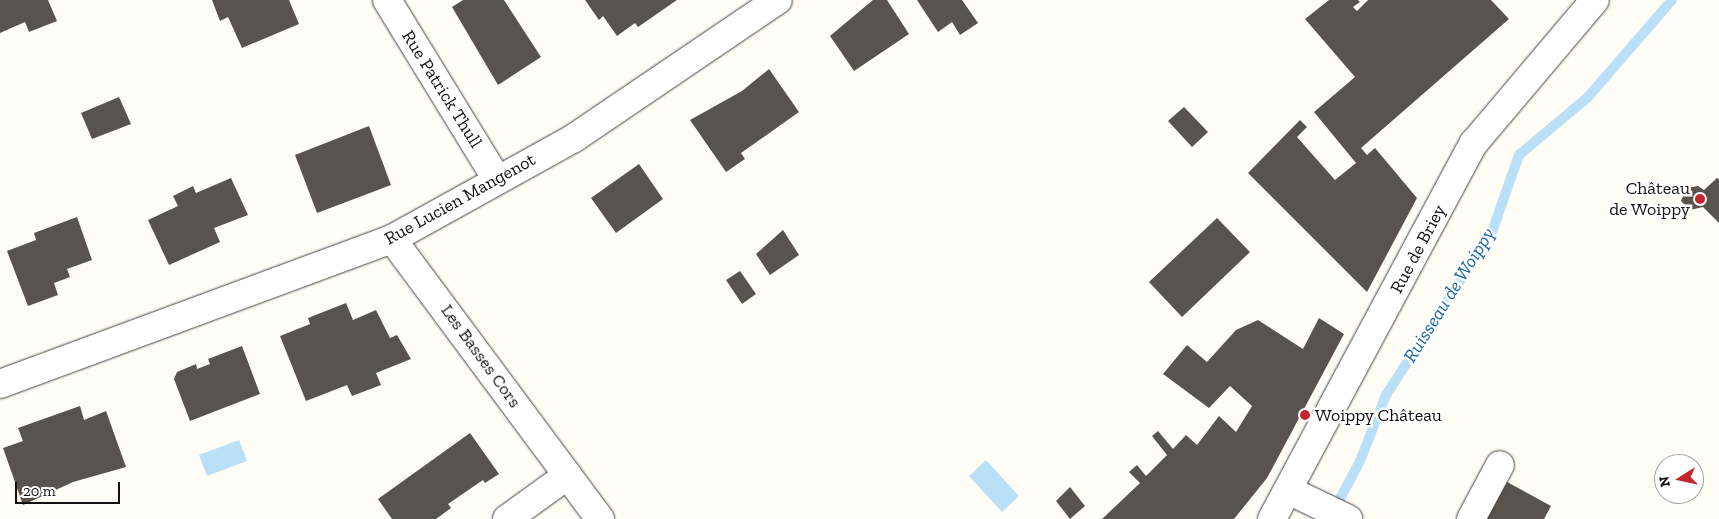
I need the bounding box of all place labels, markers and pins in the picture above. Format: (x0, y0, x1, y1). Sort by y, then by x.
place label: Château de Woippy (1609, 178, 1690, 220)
marker: Château de Woippy (1694, 193, 1706, 205)
place label: Woippy Château (1315, 404, 1442, 426)
marker: Woippy Château (1299, 409, 1311, 421)

